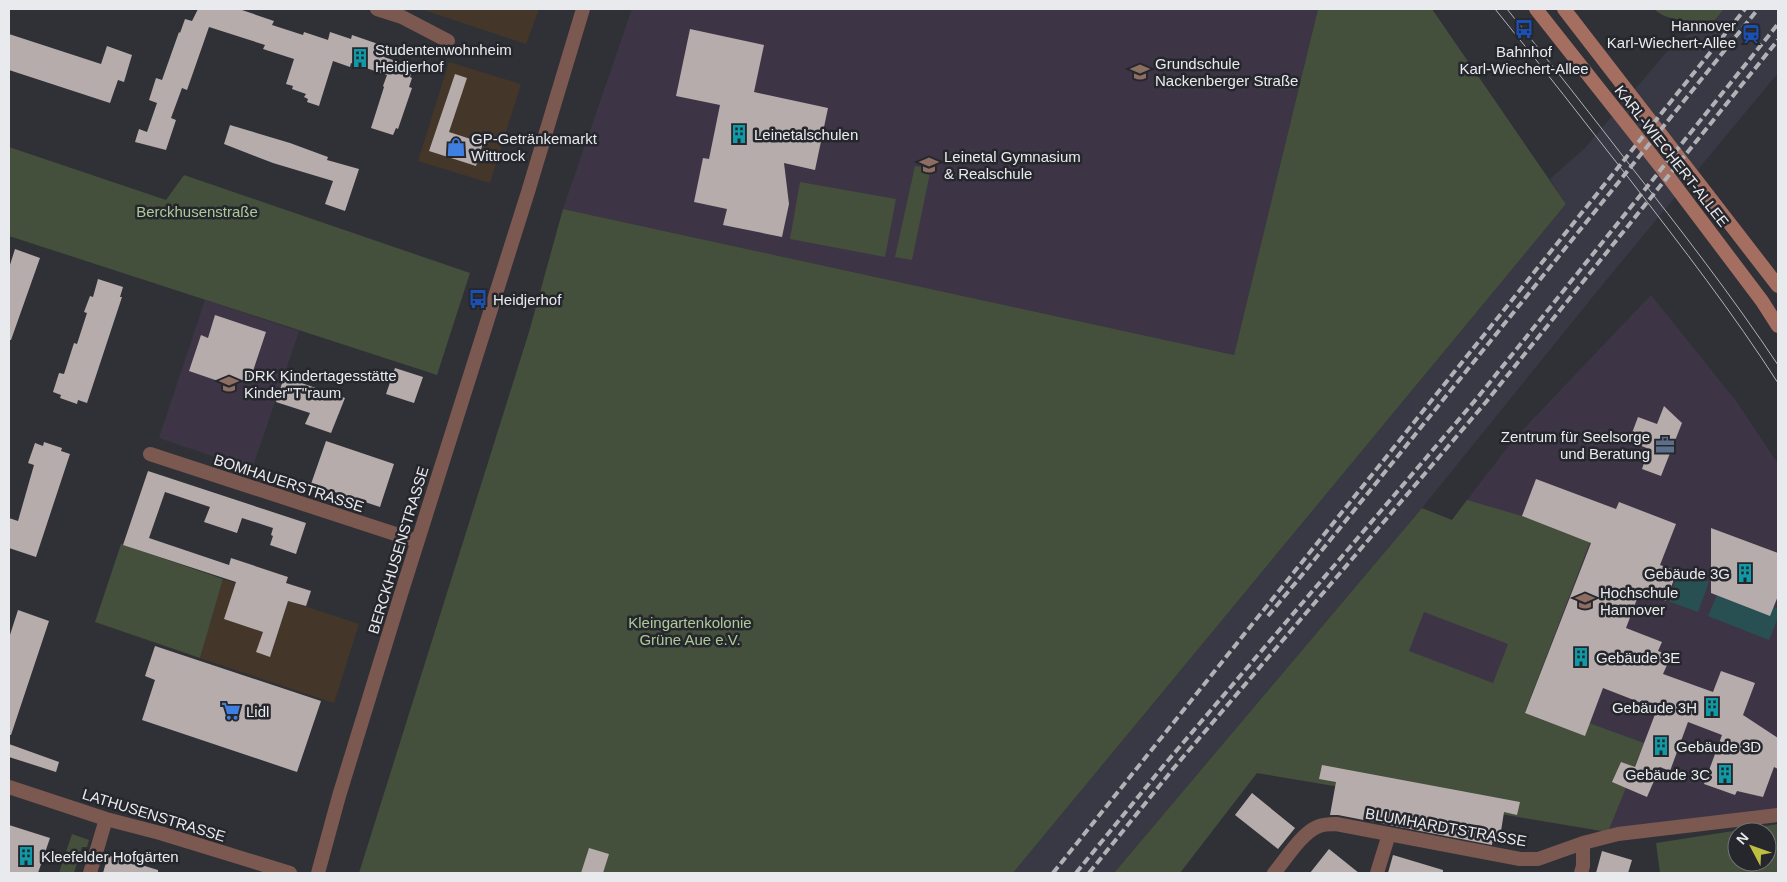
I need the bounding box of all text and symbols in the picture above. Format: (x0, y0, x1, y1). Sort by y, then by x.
place label: Hannover Karl-Wiechert-Allee (1607, 17, 1736, 51)
bus stop icon: Bahnhof Karl-Wiechert-Allee (1513, 18, 1535, 40)
station icon: Hannover Karl-Wiechert-Allee (1740, 23, 1762, 45)
place label: Studentenwohnheim Heidjerhof (375, 41, 512, 75)
place label: Bahnhof Karl-Wiechert-Allee (1459, 43, 1589, 77)
building icon: Studentenwohnheim Heidjerhof (349, 47, 371, 69)
place label: Grundschule Nackenberger Straße (1155, 55, 1298, 89)
school or university icon: Grundschule Nackenberger Straße (1129, 61, 1151, 83)
street label: KARL-WIECHERT-ALLEE (1611, 82, 1733, 230)
building icon: Leinetalschulen (728, 123, 750, 145)
place label: Leinetalschulen (754, 126, 858, 143)
place label: GP-Getränkemarkt Wittrock (471, 130, 598, 164)
shop icon: GP-Getränkemarkt Wittrock (445, 136, 467, 158)
place label: Leinetal Gymnasium & Realschule (944, 148, 1081, 182)
school or university icon: Leinetal Gymnasium & Realschule (918, 154, 940, 176)
park label: Berckhusenstraße (136, 203, 258, 220)
bus stop icon: Heidjerhof (467, 288, 489, 310)
place label: Heidjerhof (493, 291, 562, 308)
place label: DRK Kindertagesstätte Kinder"T"raum (244, 367, 397, 401)
school or university icon: DRK Kindertagesstätte Kinder"T"raum (218, 373, 240, 395)
place label: Zentrum für Seelsorge und Beratung (1501, 428, 1650, 462)
office icon: Zentrum für Seelsorge und Beratung (1654, 434, 1676, 456)
street label: BOMHAUERSTRASSE (212, 451, 366, 515)
street label: BERCKHUSENSTRASSE (364, 464, 432, 636)
building icon: Gebäude 3G (1734, 562, 1756, 584)
place label: Gebäude 3G (1644, 565, 1730, 582)
place label: Hochschule Hannover (1600, 584, 1678, 618)
school or university icon: Hochschule Hannover (1574, 590, 1596, 612)
park label: Kleingartenkolonie Grüne Aue e.V. (628, 614, 752, 648)
building icon: Gebäude 3E (1570, 646, 1592, 668)
place label: Gebäude 3E (1596, 649, 1680, 666)
building icon: Gebäude 3H (1701, 696, 1723, 718)
place label: Gebäude 3H (1612, 699, 1697, 716)
supermarket icon: Lidl (220, 700, 242, 722)
place label: Lidl (246, 703, 269, 720)
building icon: Gebäude 3D (1650, 735, 1672, 757)
place label: Gebäude 3D (1676, 738, 1761, 755)
building icon: Gebäude 3C (1714, 763, 1736, 785)
place label: Gebäude 3C (1625, 766, 1710, 783)
street label: LATHUSENSTRASSE (80, 785, 228, 845)
street label: BLUMHARDTSTRASSE (1364, 804, 1528, 850)
north arrow (1727, 822, 1777, 872)
text: N (1733, 829, 1752, 848)
building icon: Kleefelder Hofgärten (15, 845, 37, 867)
place label: Kleefelder Hofgärten (41, 848, 179, 865)

